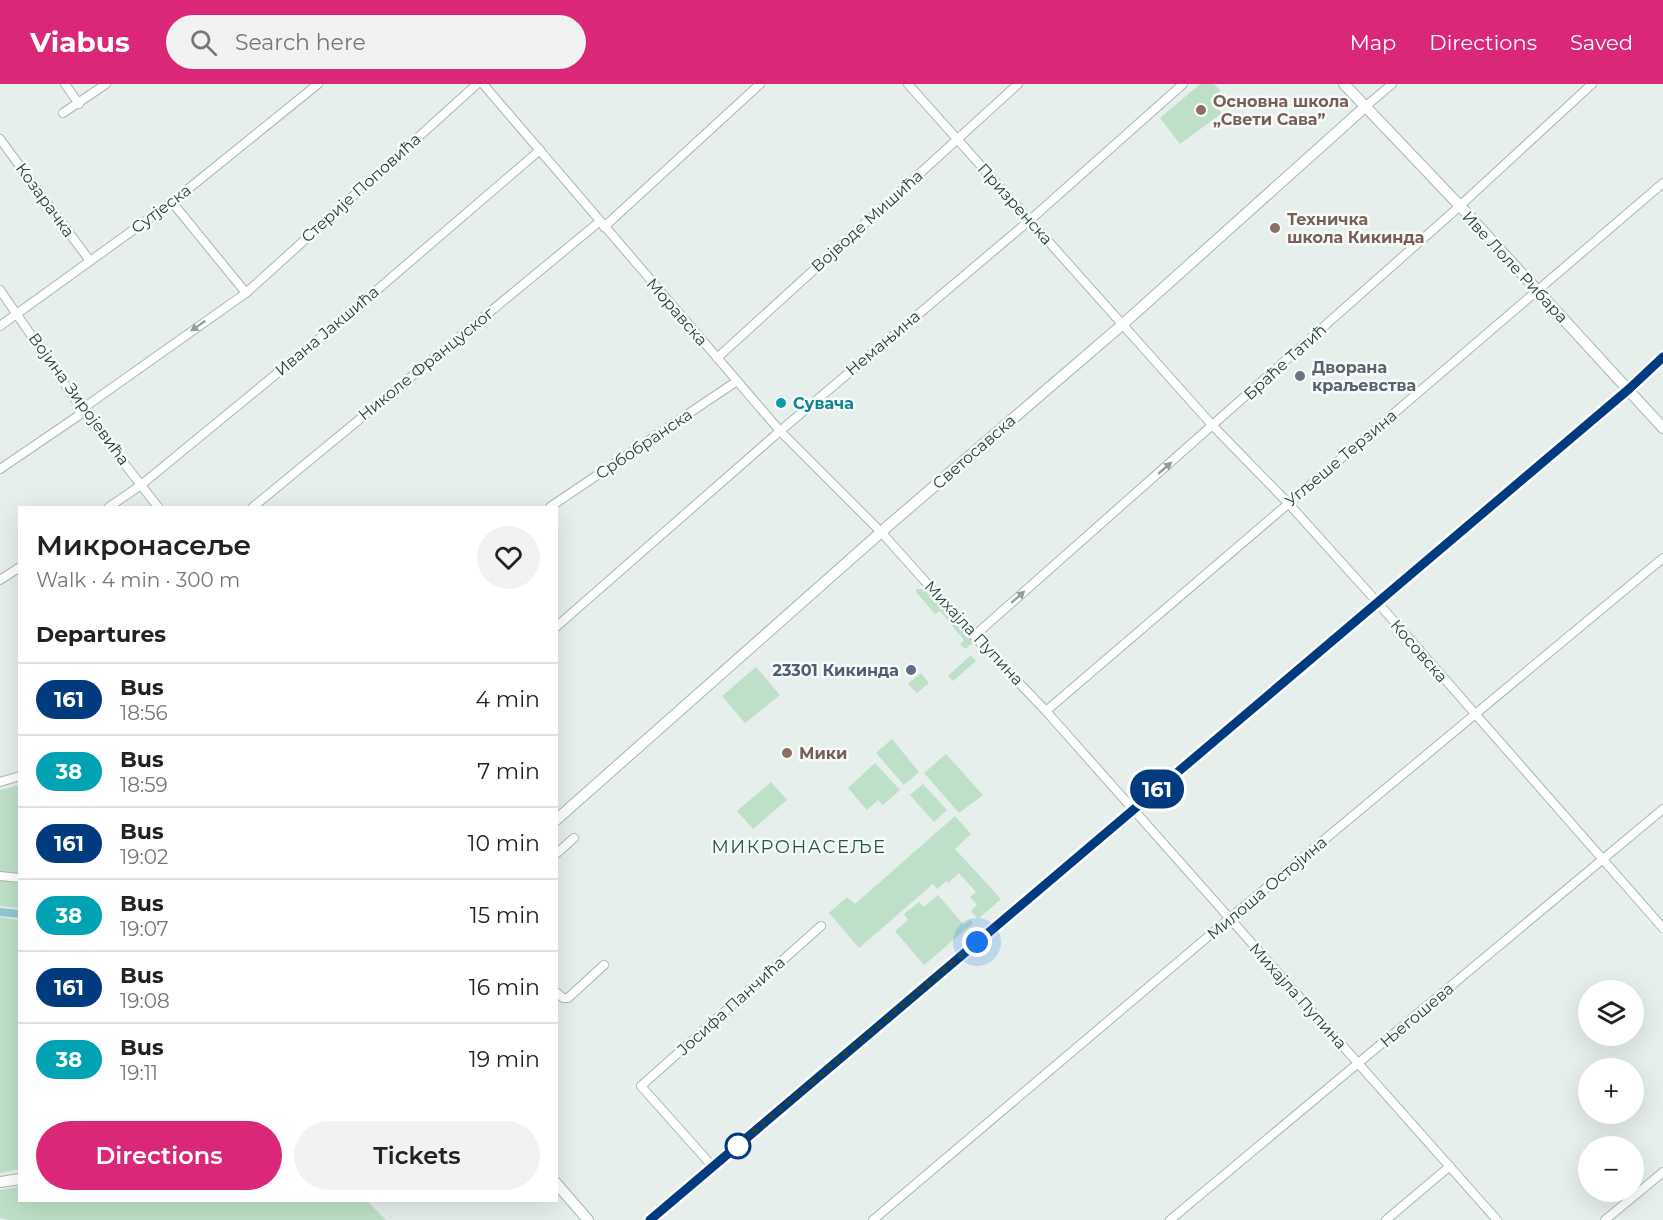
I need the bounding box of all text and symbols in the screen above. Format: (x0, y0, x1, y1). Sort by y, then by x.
search box (166, 15, 586, 69)
text: Viabus (30, 25, 130, 59)
icon: search (187, 26, 220, 59)
text: Search here (235, 29, 366, 56)
text: Map (1350, 30, 1396, 55)
text: Directions (1429, 30, 1537, 55)
text: Saved (1570, 30, 1633, 55)
place label: Основна школа „Свети Сава” (1213, 92, 1349, 129)
marker: Основна школа „Свети Сава” (1194, 103, 1208, 117)
street label: Стерије Поповића (297, 129, 425, 247)
street label: Козарачка (12, 159, 78, 241)
street label: Призренска (974, 159, 1056, 249)
street label: Војводе Мишића (807, 166, 927, 276)
street label: Сутјеска (127, 180, 195, 238)
street label: Иве Лоле Рибара (1458, 207, 1572, 327)
place label: Техничка школа Кикинда (1287, 210, 1424, 247)
marker: Техничка школа Кикинда (1268, 221, 1282, 235)
street label: Моравска (643, 274, 711, 350)
street label: Ивана Јакшића (271, 282, 383, 380)
street label: Николе Француског (354, 303, 498, 424)
street label: Немањина (842, 306, 924, 380)
one-way arrow (190, 320, 206, 331)
street label: Браће Татић (1240, 320, 1330, 404)
street label: Војина Зиројевића (25, 329, 133, 469)
place label: Дворана краљевства (1312, 358, 1416, 395)
marker: Дворана краљевства (1293, 369, 1307, 383)
place label: Сувача (793, 394, 854, 413)
marker: Сувача (774, 396, 788, 410)
street label: Србобранска (592, 405, 696, 483)
street label: Угљеше Терзина (1281, 406, 1401, 510)
street label: Светосавска (929, 411, 1019, 493)
one-way arrow (1157, 462, 1173, 475)
button: heart (477, 526, 540, 589)
text: Микронасеље (36, 528, 251, 562)
text: Walk · 4 min · 300 m (36, 568, 240, 592)
street label: Михајла Пупина (921, 577, 1027, 689)
one-way arrow (1010, 591, 1025, 604)
street label: Косовска (1387, 616, 1451, 686)
text: Departures (36, 621, 166, 648)
place label: 23301 Кикинда (773, 661, 899, 680)
marker: 23301 Кикинда (904, 663, 918, 677)
text: Bus (120, 674, 164, 701)
text: 4 min (476, 686, 540, 713)
text: 161 (54, 687, 84, 712)
text: 18:56 (120, 701, 168, 725)
place label: Мики (799, 744, 847, 763)
text: Bus (120, 746, 164, 773)
marker: Мики (780, 746, 794, 760)
text: 7 min (477, 758, 540, 785)
text: 38 (56, 759, 82, 784)
line badge: 161 (1122, 770, 1192, 808)
text: 18:59 (120, 773, 168, 797)
text: 161 (1142, 777, 1172, 802)
text: Bus (120, 818, 164, 845)
text: 10 min (468, 830, 540, 857)
text: 161 (54, 831, 84, 856)
street label: Милоша Остојина (1203, 832, 1331, 944)
district label: МИКРОНАСЕЉЕ (712, 836, 886, 858)
text: 19:02 (120, 845, 168, 869)
text: Bus (120, 890, 164, 917)
text: 15 min (470, 902, 540, 929)
text: 38 (56, 903, 82, 928)
text: 19:07 (120, 917, 169, 941)
your location (962, 927, 992, 957)
street label: Михајла Пупина (1245, 939, 1351, 1053)
street label: Јосифа Панчића (673, 953, 789, 1059)
text: Bus (120, 962, 164, 989)
text: 16 min (469, 974, 540, 1001)
text: 161 (54, 975, 84, 1000)
street label: Његошева (1376, 979, 1458, 1051)
map controls (1578, 980, 1644, 1202)
button: layers (1578, 980, 1644, 1046)
text: 19:08 (120, 989, 170, 1013)
text: Bus (120, 1034, 164, 1061)
text: 19 min (469, 1046, 540, 1073)
text: 38 (56, 1047, 82, 1072)
button: + (1578, 1058, 1644, 1124)
text: 19:11 (120, 1061, 158, 1085)
button: Directions (36, 1121, 282, 1190)
button: Tickets (294, 1121, 540, 1190)
unlabelled marker (725, 1133, 751, 1159)
button: − (1578, 1136, 1644, 1202)

